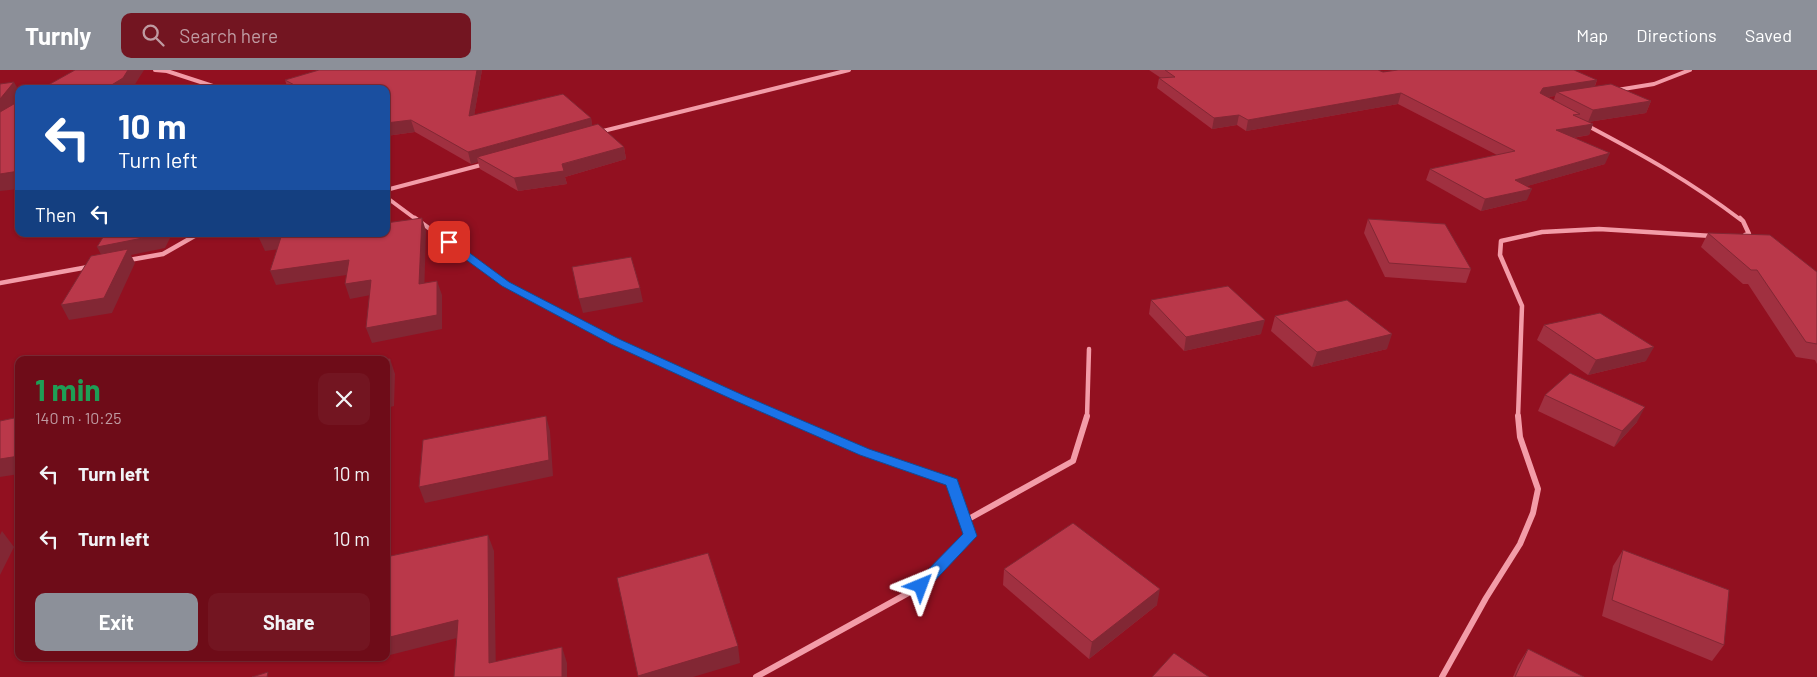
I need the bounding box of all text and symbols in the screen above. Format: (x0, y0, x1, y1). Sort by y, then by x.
search box (121, 13, 471, 58)
text: Turnly (25, 21, 91, 50)
icon: search (139, 21, 167, 49)
text: Search here (179, 24, 278, 47)
text: Map (1576, 24, 1608, 46)
text: Directions (1636, 24, 1717, 46)
text: Saved (1745, 24, 1792, 46)
text: 10 m (118, 104, 187, 146)
icon: left (35, 105, 100, 170)
text: Turn left (118, 146, 198, 172)
icon: left (86, 200, 114, 228)
text: Then (35, 203, 76, 226)
pin (428, 221, 470, 263)
icon: arrive (435, 228, 463, 256)
text: 1 min (35, 371, 101, 407)
button: close (318, 373, 370, 425)
text: 140 m · 10:25 (35, 408, 122, 427)
icon: left (35, 460, 63, 488)
text: Turn left (78, 462, 149, 485)
text: 10 m (333, 462, 370, 485)
icon: left (35, 525, 63, 553)
text: Turn left (78, 527, 149, 550)
text: 10 m (333, 527, 370, 550)
position arrow (894, 559, 946, 611)
button: Exit (35, 593, 198, 651)
button: Share (208, 593, 370, 651)

